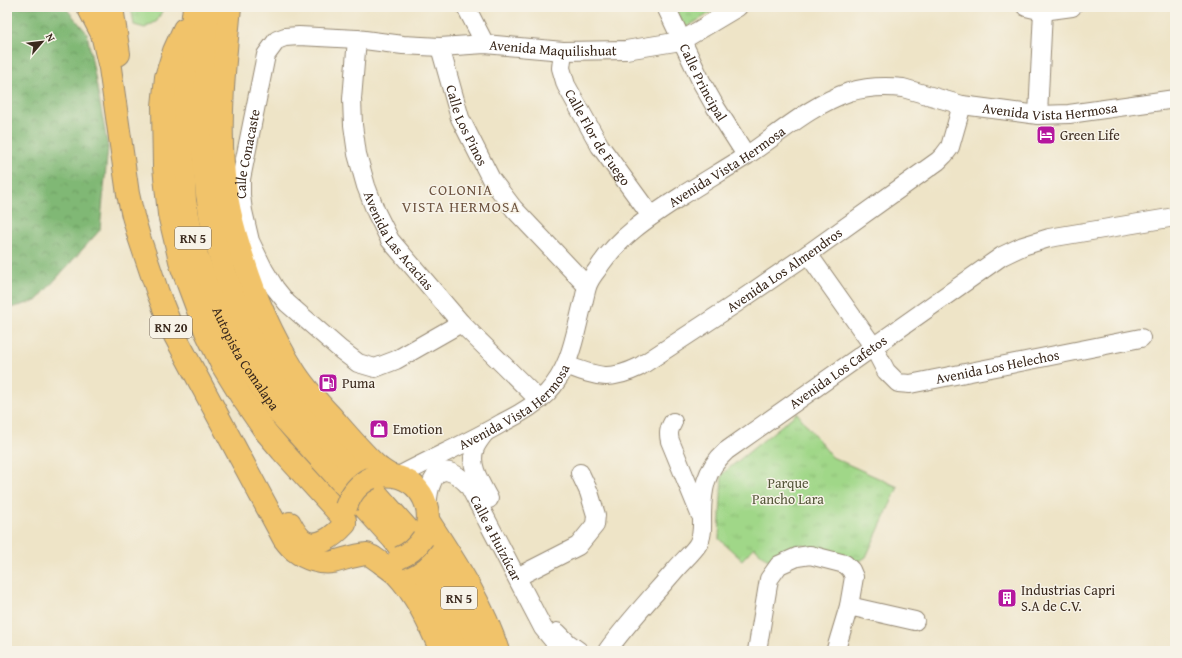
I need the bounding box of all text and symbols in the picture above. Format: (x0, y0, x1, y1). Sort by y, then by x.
north arrow (22, 22, 62, 62)
text: N (42, 30, 60, 45)
street label: Avenida Maquilishuat (489, 34, 617, 61)
street label: Calle Principal (675, 40, 732, 125)
street label: Calle Los Pinos (441, 83, 493, 169)
street label: Calle Flor de Fuego (560, 85, 636, 190)
street label: Avenida Vista Hermosa (981, 97, 1119, 125)
street label: Calle Conacaste (231, 107, 265, 200)
street label: Avenida Vista Hermosa (664, 121, 789, 212)
hotel icon: Green Life (1035, 124, 1057, 146)
place label: Green Life (1060, 125, 1120, 145)
district label: COLONIA VISTA HERMOSA (402, 179, 520, 217)
street label: Avenida Las Acacias (359, 188, 439, 294)
street label: Avenida Los Almendros (723, 223, 846, 317)
road number: RN 5 (175, 227, 211, 249)
street label: Autopista Comalapa (208, 303, 284, 415)
road number: RN 20 (150, 316, 192, 338)
street label: Avenida Los Cafetos (785, 330, 891, 413)
street label: Avenida Los Helechos (934, 345, 1061, 389)
street label: Avenida Vista Hermosa (455, 361, 575, 455)
fuel station icon: Puma (317, 372, 339, 394)
place label: Puma (342, 373, 376, 393)
shop icon: Emotion (368, 418, 390, 440)
place label: Emotion (393, 419, 443, 439)
park label: Parque Pancho Lara (752, 473, 824, 509)
street label: Calle a Huizúcar (465, 492, 527, 585)
place label: Industrias Capri S.A de C.V. (1021, 580, 1115, 616)
road number: RN 5 (441, 587, 477, 609)
building icon: Industrias Capri S.A de C.V. (996, 587, 1018, 609)

